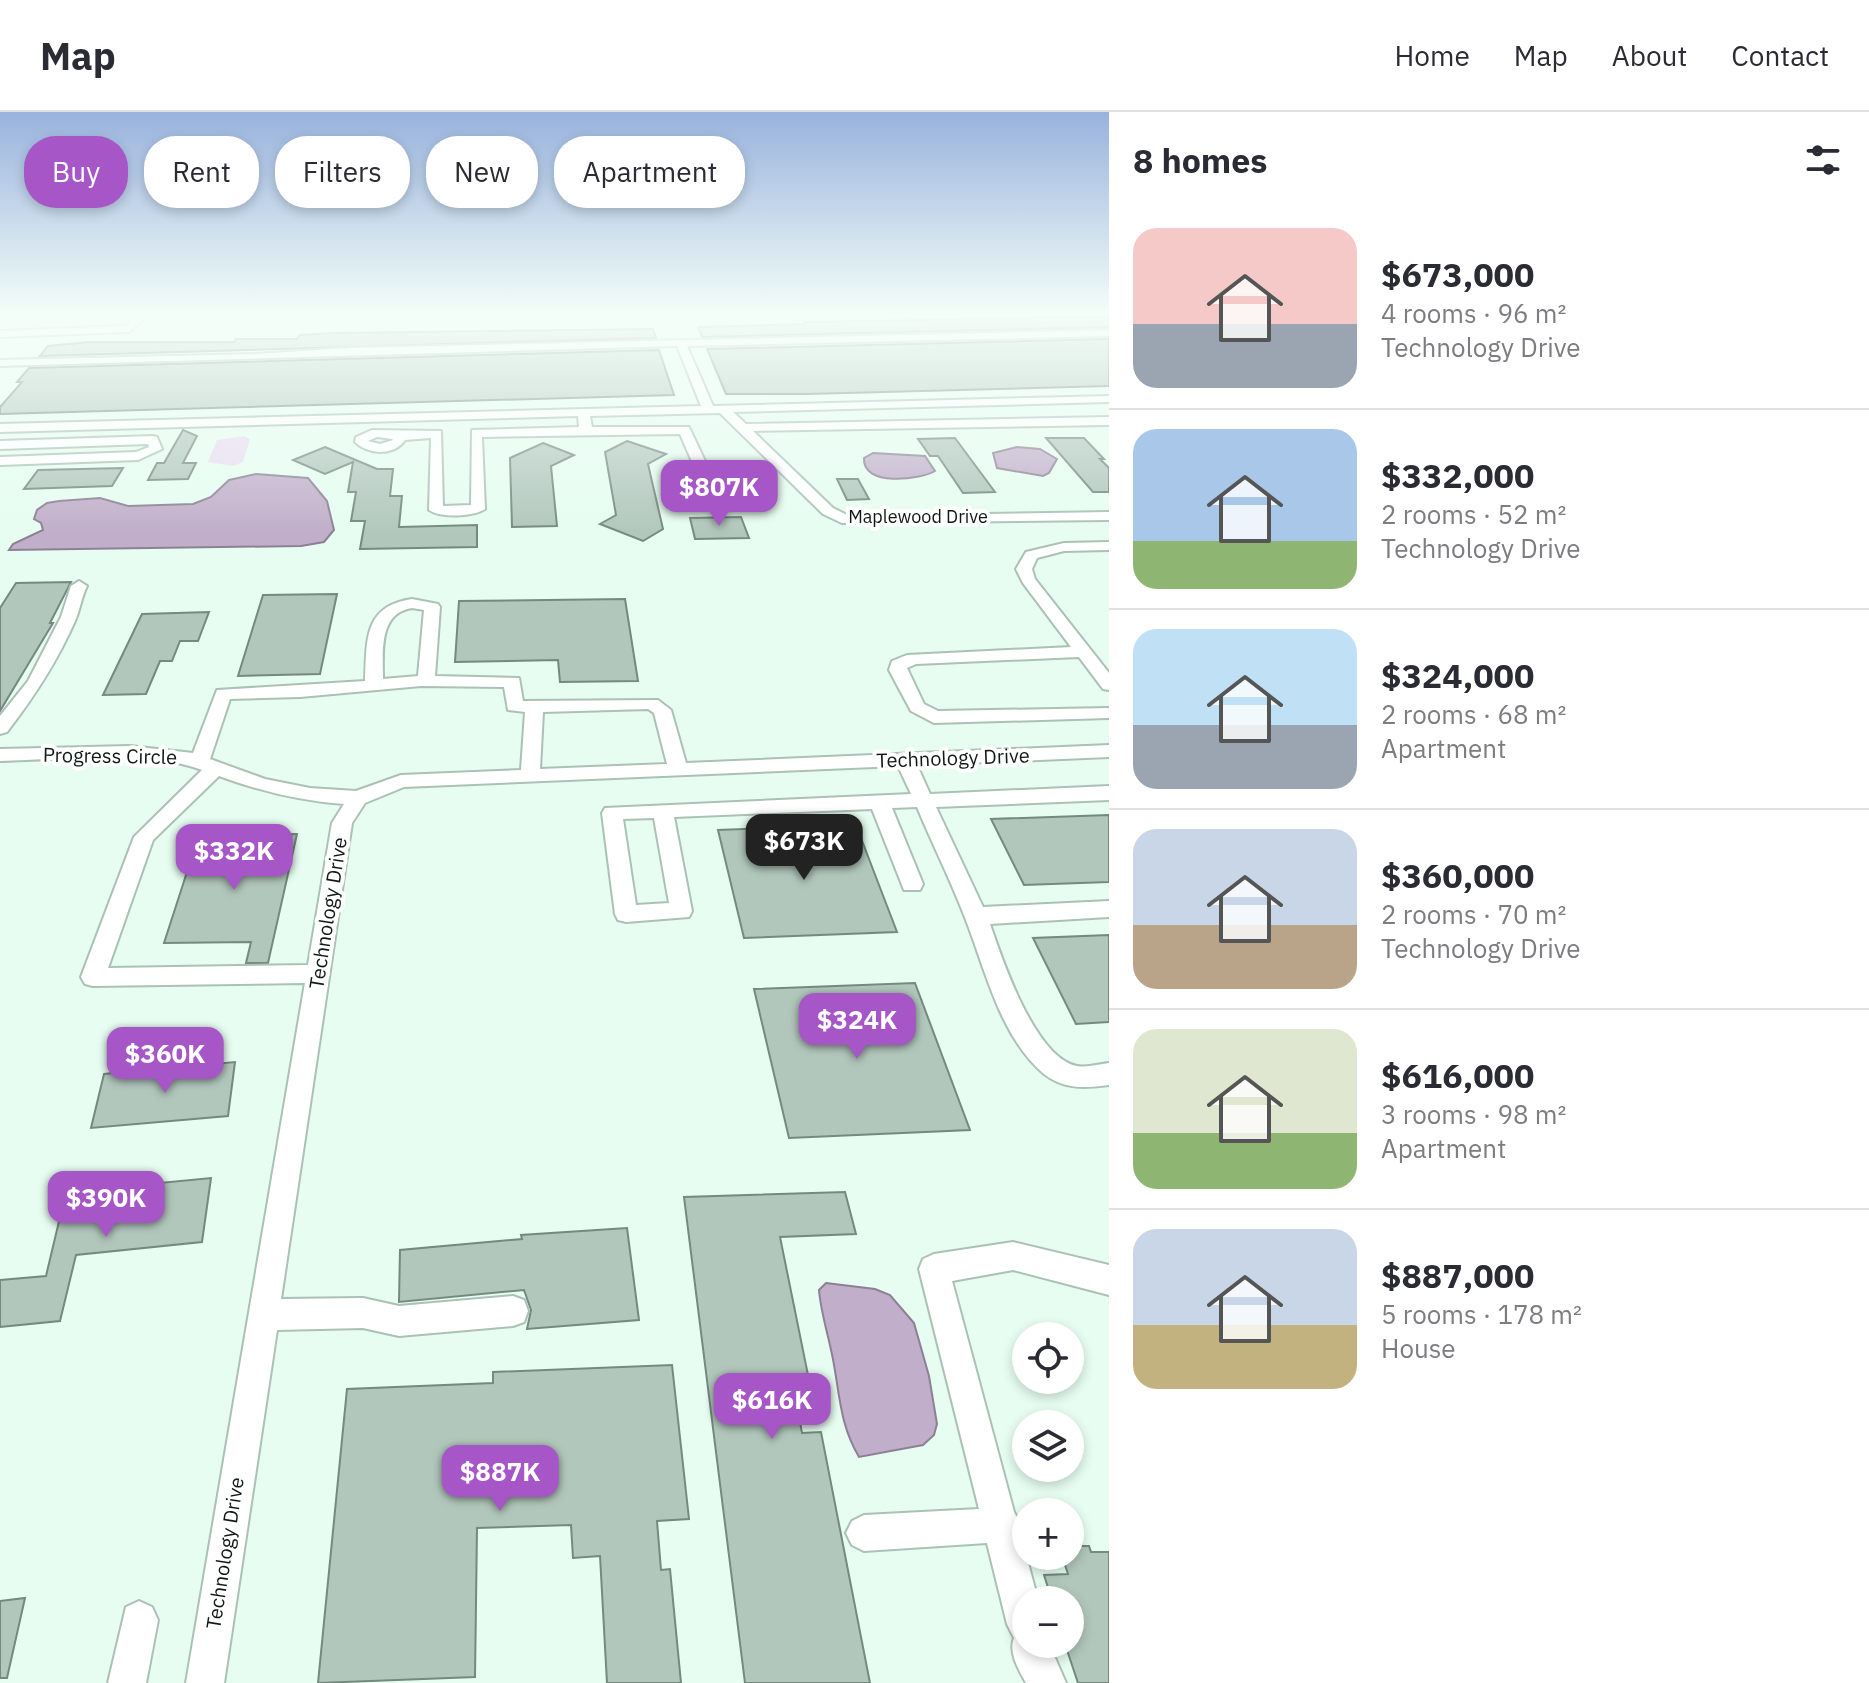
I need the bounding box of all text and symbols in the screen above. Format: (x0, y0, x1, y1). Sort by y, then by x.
text: Map (40, 31, 116, 80)
text: Home (1394, 37, 1470, 74)
text: Map (1514, 37, 1568, 74)
text: About (1612, 37, 1687, 74)
text: Contact (1731, 37, 1829, 74)
chip: Buy (24, 136, 128, 208)
chip: Rent (144, 136, 259, 208)
chip: Filters (275, 136, 410, 208)
chip: New (426, 136, 538, 208)
chip: Apartment (554, 136, 745, 208)
text: 8 homes (1133, 138, 1268, 182)
icon: filters (1801, 138, 1845, 182)
text: $673,000 (1381, 252, 1534, 296)
icon: home (1197, 260, 1293, 356)
text: 4 rooms · 96 m² (1381, 296, 1566, 330)
text: Technology Drive (1381, 330, 1581, 364)
text: $332,000 (1381, 453, 1534, 497)
pin: $807K (663, 460, 775, 528)
icon: home (1197, 461, 1293, 557)
text: $807K (679, 469, 759, 503)
text: 2 rooms · 52 m² (1381, 497, 1566, 531)
street label: Maplewood Drive (848, 505, 988, 528)
text: Technology Drive (1381, 531, 1581, 565)
text: $324,000 (1381, 653, 1534, 697)
icon: home (1197, 661, 1293, 757)
text: 2 rooms · 68 m² (1381, 697, 1566, 731)
text: Apartment (1381, 731, 1506, 765)
street label: Progress Circle (43, 741, 177, 770)
street label: Technology Drive (876, 741, 1030, 774)
pin: $673K (748, 814, 860, 882)
text: $673K (764, 823, 844, 857)
pin: $332K (178, 824, 290, 892)
text: $332K (194, 833, 274, 867)
street label: Technology Drive (302, 835, 353, 991)
text: $360,000 (1381, 853, 1534, 897)
icon: home (1197, 861, 1293, 957)
text: 2 rooms · 70 m² (1381, 897, 1566, 931)
text: Technology Drive (1381, 931, 1581, 965)
pin: $324K (801, 993, 913, 1061)
text: $324K (817, 1002, 897, 1036)
pin: $360K (109, 1027, 221, 1095)
text: $360K (125, 1036, 205, 1070)
text: $616,000 (1381, 1053, 1534, 1097)
icon: home (1197, 1061, 1293, 1157)
text: 3 rooms · 98 m² (1381, 1097, 1566, 1131)
text: Apartment (1381, 1131, 1506, 1165)
pin: $390K (50, 1171, 162, 1239)
text: $390K (66, 1180, 146, 1214)
text: $887,000 (1381, 1253, 1534, 1297)
icon: home (1197, 1261, 1293, 1357)
text: 5 rooms · 178 m² (1381, 1297, 1582, 1331)
map controls (1012, 1322, 1084, 1658)
button: locate (1012, 1322, 1084, 1394)
text: House (1381, 1331, 1456, 1365)
pin: $616K (716, 1373, 828, 1441)
text: $616K (732, 1382, 812, 1416)
button: layers (1012, 1410, 1084, 1482)
pin: $887K (444, 1445, 556, 1513)
text: $887K (460, 1454, 540, 1488)
street label: Technology Drive (199, 1475, 250, 1631)
button: + (1012, 1498, 1084, 1570)
button: − (1012, 1586, 1084, 1658)

